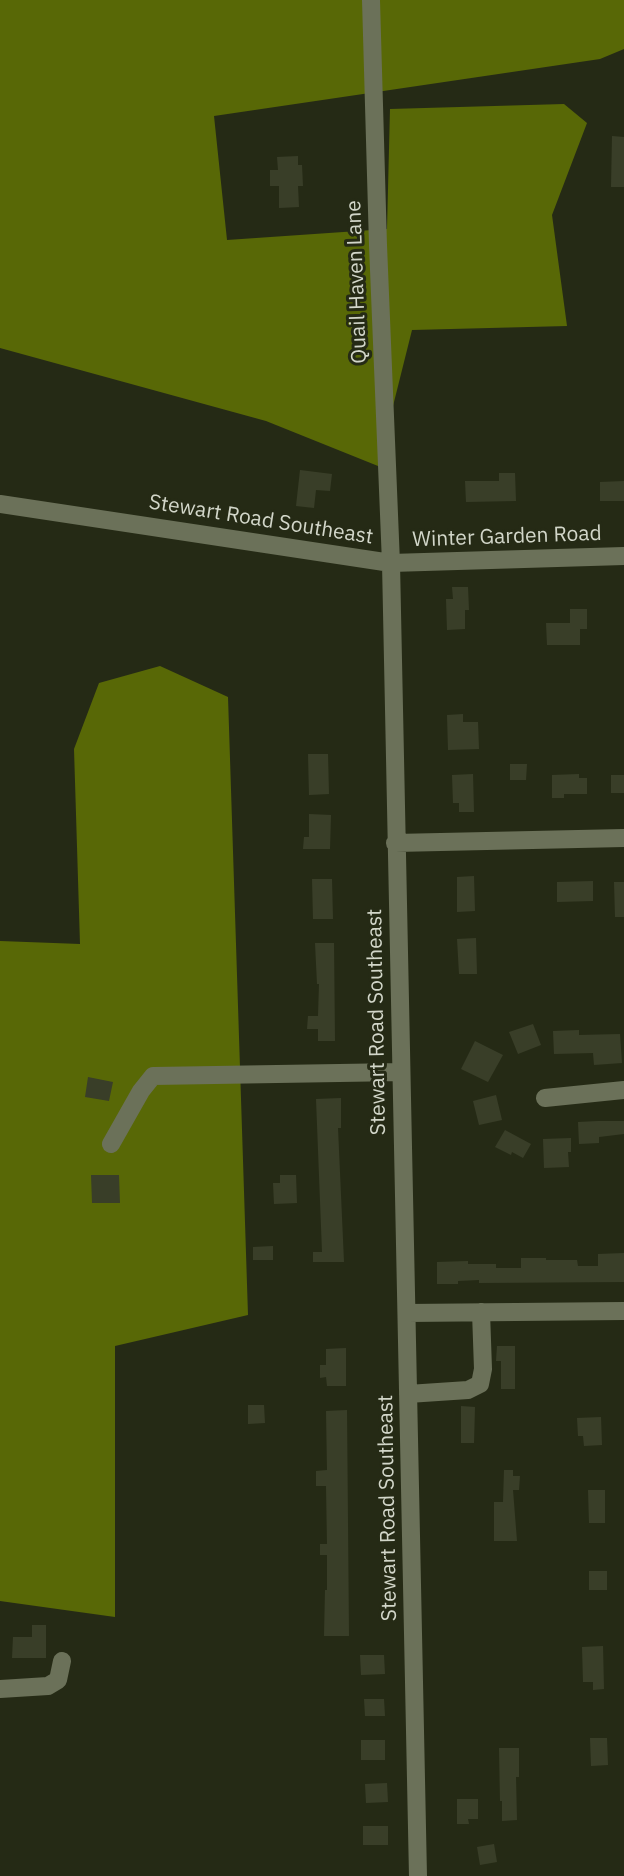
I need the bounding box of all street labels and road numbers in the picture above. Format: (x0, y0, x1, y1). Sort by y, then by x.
street label: Quail Haven Lane (342, 200, 372, 364)
street label: Stewart Road Southeast (147, 490, 375, 550)
street label: Winter Garden Road (412, 521, 602, 553)
street label: Stewart Road Southeast (362, 908, 392, 1136)
street label: Stewart Road Southeast (373, 1394, 403, 1622)

